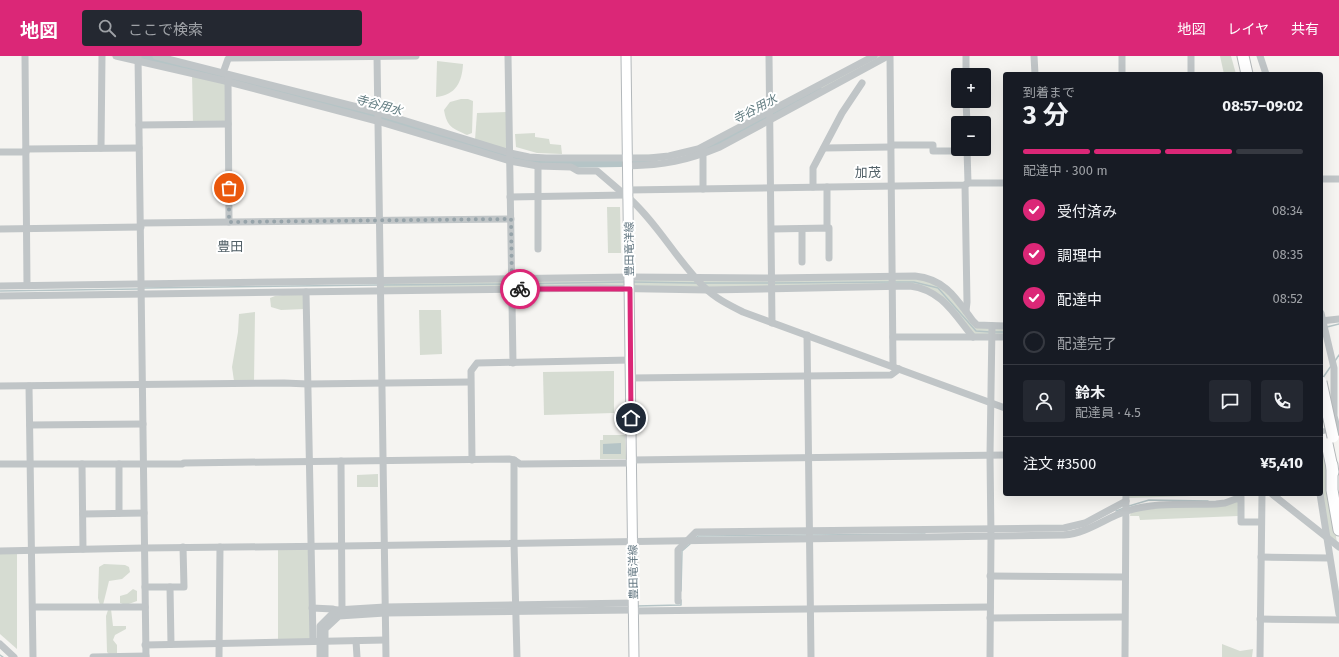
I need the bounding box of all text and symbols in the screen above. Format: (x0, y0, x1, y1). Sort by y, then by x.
search box (82, 10, 362, 46)
icon: search (96, 17, 118, 39)
text: 地図 (20, 19, 58, 42)
text: ここで検索 (128, 21, 203, 39)
text: 地図 (1177, 21, 1205, 38)
text: レイヤ (1227, 21, 1269, 38)
text: 共有 (1291, 21, 1319, 38)
map controls (951, 68, 991, 156)
button: + (951, 68, 991, 108)
text: 到着まで (1023, 85, 1075, 100)
water label: 寺谷用水 (731, 91, 781, 126)
water label: 寺谷用水 (354, 92, 406, 118)
text: 08:57–09:02 (1222, 97, 1303, 115)
text: 3 分 (1023, 100, 1069, 131)
button: − (951, 116, 991, 156)
text: 配達中 · 300 m (1023, 163, 1108, 178)
district label: 加茂 (855, 165, 881, 180)
pin (212, 171, 246, 205)
icon: bag (218, 177, 240, 199)
icon: check (1023, 199, 1045, 221)
text: 受付済み (1057, 203, 1117, 221)
text: 08:34 (1272, 203, 1303, 218)
street label: 豊田竜洋線 (623, 222, 636, 277)
district label: 豊田 (217, 239, 243, 254)
icon: check (1023, 243, 1045, 265)
text: 調理中 (1057, 247, 1102, 265)
text: 08:35 (1272, 247, 1303, 262)
courier (500, 269, 540, 309)
icon: bike (509, 278, 531, 300)
icon: check (1023, 287, 1045, 309)
text: 配達中 (1057, 291, 1102, 309)
text: 08:52 (1273, 291, 1303, 306)
text: 配達完了 (1057, 335, 1117, 353)
button: person (1023, 380, 1065, 422)
button: chat (1209, 380, 1251, 422)
button: phone (1261, 380, 1303, 422)
text: 鈴木 (1075, 384, 1105, 402)
pin (614, 401, 648, 435)
text: 配達員 · 4.5 (1075, 405, 1141, 420)
icon: home (620, 407, 642, 429)
text: ¥5,410 (1260, 454, 1303, 472)
text: 注文 #3500 (1023, 455, 1096, 473)
street label: 豊田竜洋線 (627, 544, 640, 600)

